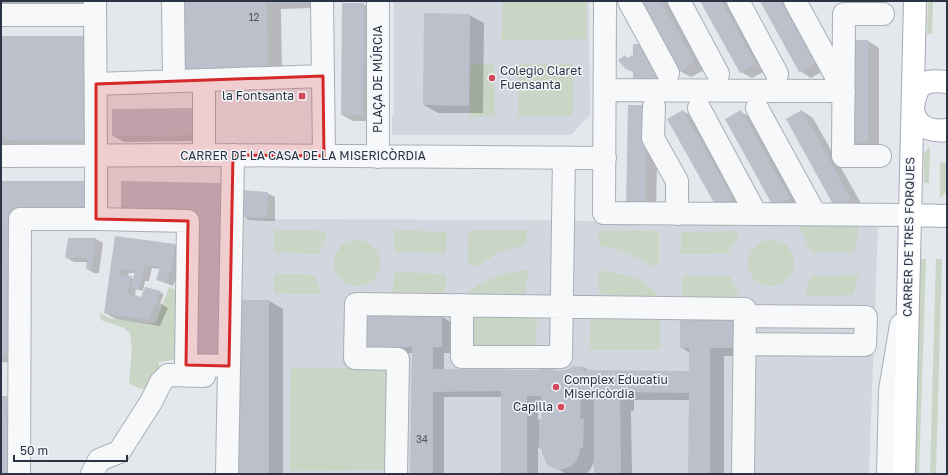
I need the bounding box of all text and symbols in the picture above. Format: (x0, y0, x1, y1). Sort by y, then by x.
house number: 12 (249, 11, 260, 23)
street label: PLAÇA DE MÚRCIA (370, 25, 385, 133)
place label: Colegio Claret Fuensanta (500, 63, 582, 92)
marker: Colegio Claret Fuensanta (487, 73, 497, 83)
place label: la Fontsanta (222, 88, 294, 103)
marker: la Fontsanta (297, 91, 307, 101)
street label: CARRER DE LA CASA DE LA MISERICÒRDIA (180, 148, 426, 163)
street label: CARRER DE TRES FORQUES (900, 157, 917, 317)
place label: Complex Educatiu Misericòrdia (564, 372, 668, 401)
marker: Complex Educatiu Misericòrdia (551, 382, 561, 392)
place label: Capilla (513, 399, 553, 414)
marker: Capilla (556, 402, 566, 412)
house number: 34 (416, 433, 428, 445)
scale bar (14, 437, 127, 463)
text: 50 m (20, 443, 48, 458)

